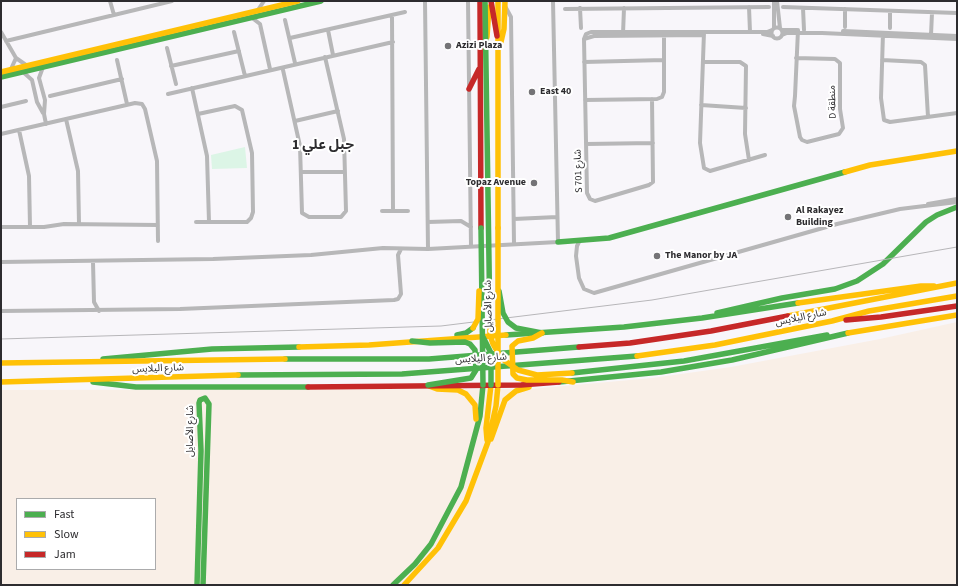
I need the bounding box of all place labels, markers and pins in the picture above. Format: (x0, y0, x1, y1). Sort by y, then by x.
place label: Azizi Plaza (456, 40, 502, 52)
marker: Azizi Plaza (443, 41, 453, 51)
place label: East 40 (540, 86, 571, 98)
marker: East 40 (527, 87, 537, 97)
place label: Topaz Avenue (466, 177, 526, 189)
marker: Topaz Avenue (529, 178, 539, 188)
place label: Al Rakayez Building (796, 205, 843, 228)
marker: Al Rakayez Building (783, 212, 793, 222)
place label: The Manor by JA (665, 250, 737, 262)
marker: The Manor by JA (652, 251, 662, 261)

